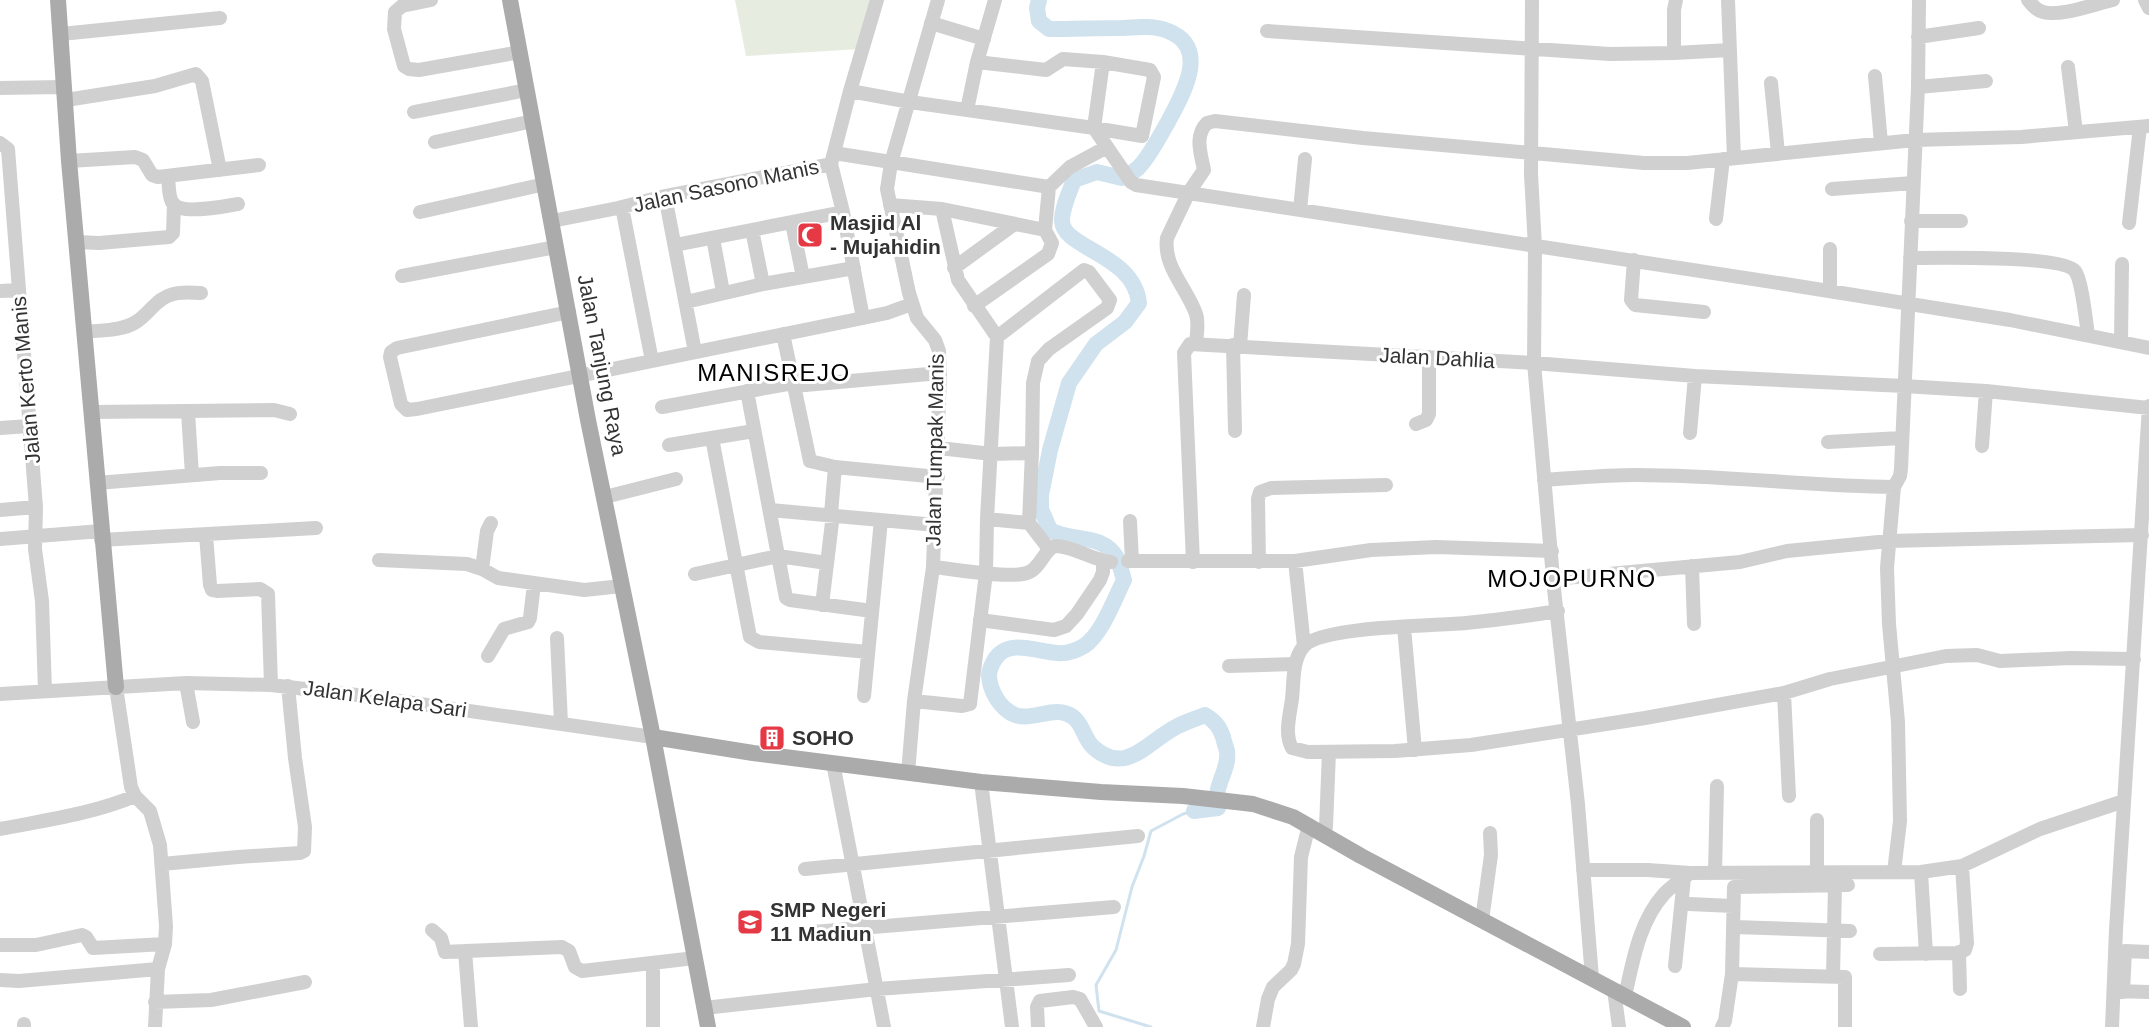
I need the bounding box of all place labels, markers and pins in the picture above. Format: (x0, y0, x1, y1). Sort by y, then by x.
place label: Masjid Al - Mujahidin (830, 211, 941, 258)
mosque icon: Masjid Al - Mujahidin (795, 220, 825, 250)
building icon: SOHO (757, 723, 787, 753)
place label: SOHO (792, 726, 854, 749)
place label: SMP Negeri 11 Madiun (770, 898, 886, 945)
school or university icon: SMP Negeri 11 Madiun (735, 907, 765, 937)

